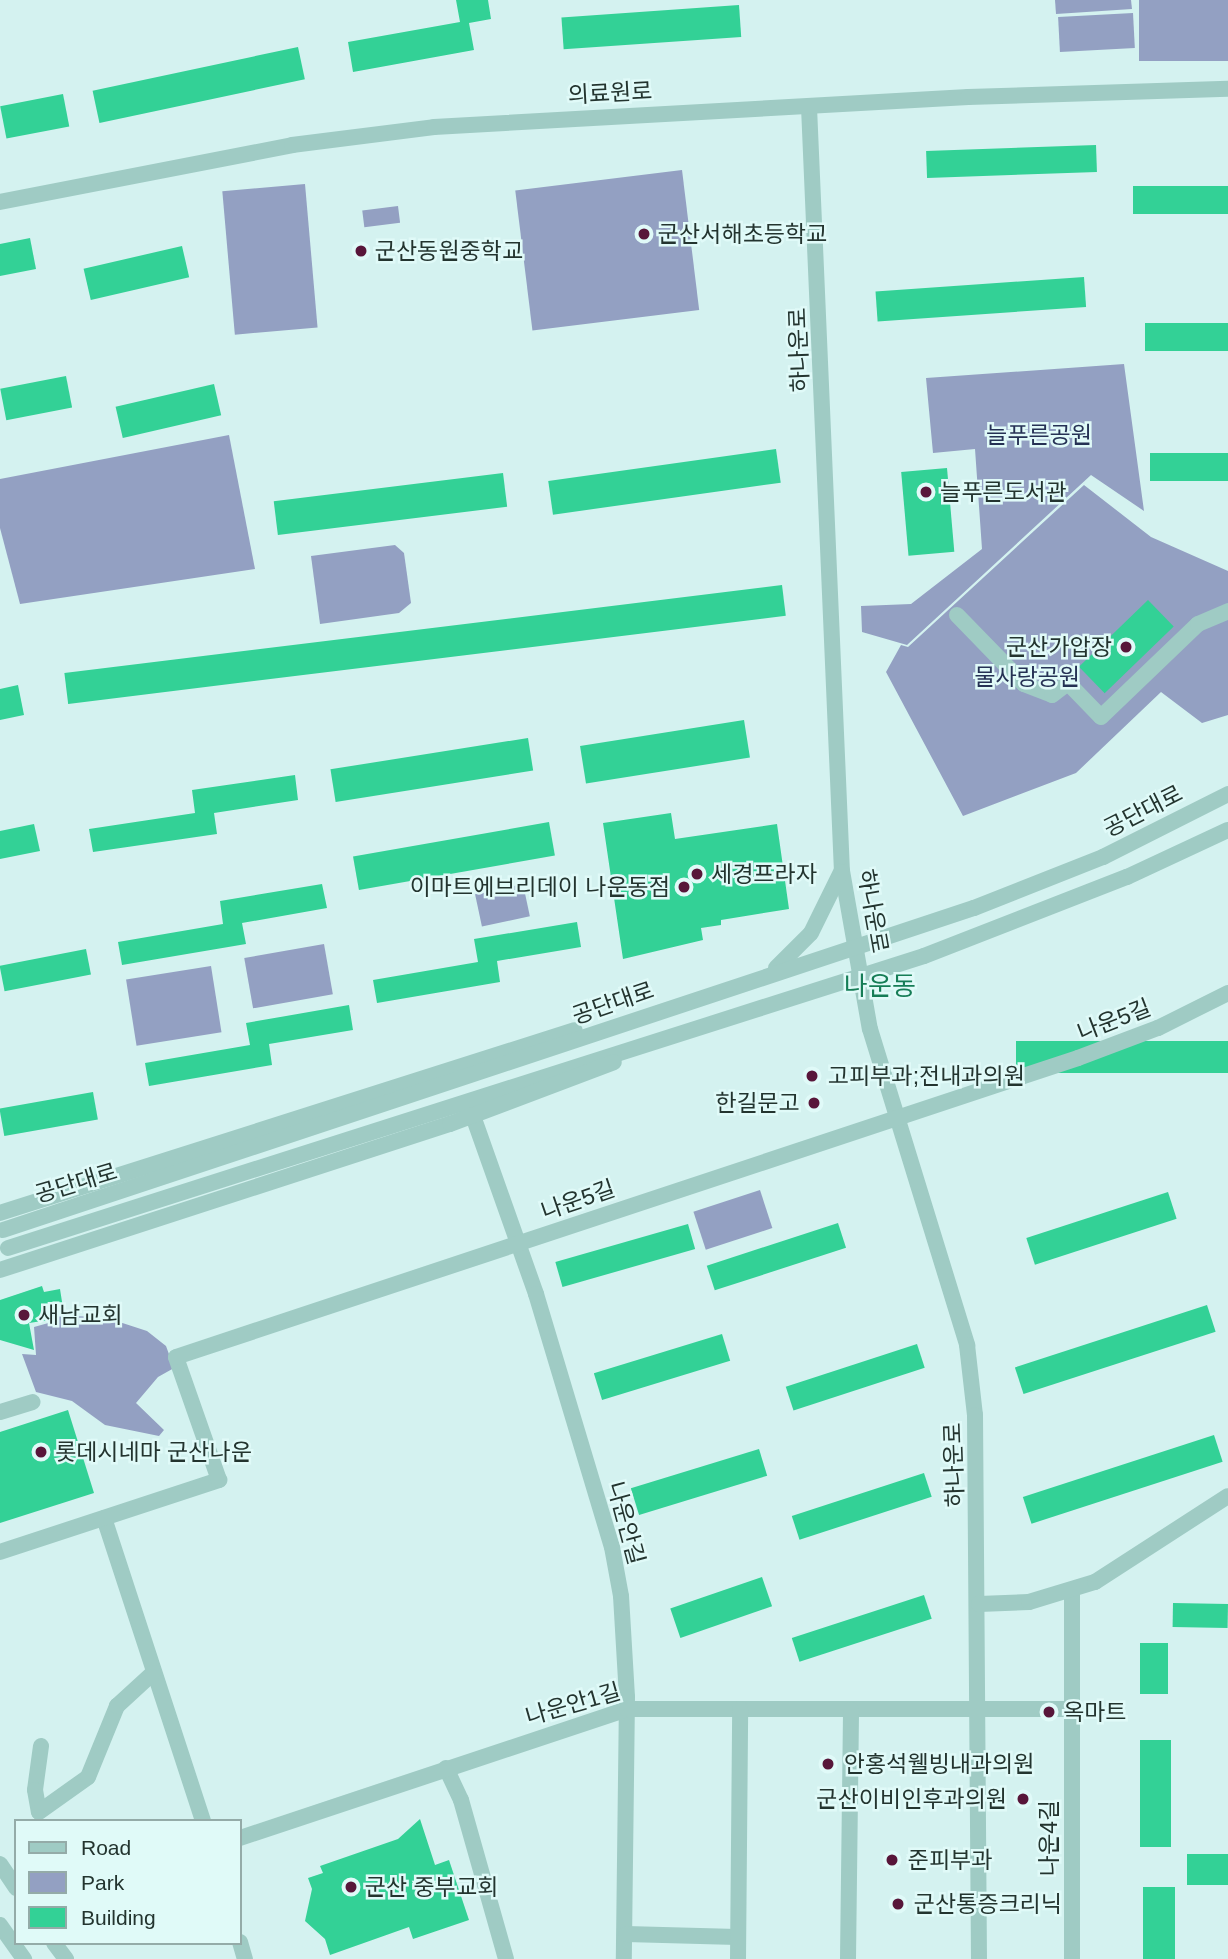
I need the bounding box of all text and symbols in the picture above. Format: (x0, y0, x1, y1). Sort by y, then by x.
street label: 의료원로 (567, 77, 653, 109)
place label: 군산서해초등학교 (658, 220, 827, 248)
marker: 군산서해초등학교 (636, 226, 652, 242)
place label: 군산동원중학교 (375, 237, 523, 265)
marker: 군산동원중학교 (353, 243, 369, 259)
street label: 하나운로 (784, 307, 814, 393)
park label: 늘푸른공원 (986, 421, 1092, 449)
place label: 늘푸른도서관 (940, 478, 1067, 506)
marker: 늘푸른도서관 (918, 484, 934, 500)
place label: 군산가압장 (1006, 633, 1112, 661)
marker: 군산가압장 (1118, 639, 1134, 655)
park label: 물사랑공원 (974, 663, 1080, 691)
street label: 공단대로 (1099, 779, 1187, 843)
place label: 세경프라자 (711, 860, 817, 888)
marker: 세경프라자 (689, 866, 705, 882)
street label: 하나운로 (852, 867, 894, 955)
place label: 이마트에브리데이 나운동점 (410, 873, 670, 901)
marker: 이마트에브리데이 나운동점 (676, 879, 692, 895)
district label: 나운동 (844, 971, 916, 1003)
street label: 공단대로 (568, 976, 658, 1030)
street label: 나운5길 (1073, 993, 1155, 1047)
place label: 고피부과;전내과의원 (828, 1062, 1025, 1090)
marker: 고피부과;전내과의원 (802, 1066, 822, 1086)
place label: 한길문고 (715, 1089, 800, 1117)
marker: 한길문고 (806, 1095, 822, 1111)
street label: 공단대로 (31, 1157, 121, 1209)
street label: 나운5길 (537, 1175, 619, 1225)
place label: 새남교회 (38, 1301, 123, 1329)
marker: 새남교회 (16, 1307, 32, 1323)
street label: 하나운로 (939, 1422, 969, 1508)
place label: 롯데시네마 군산나운 (55, 1438, 252, 1466)
marker: 롯데시네마 군산나운 (33, 1444, 49, 1460)
street label: 나운안길 (602, 1479, 650, 1567)
street label: 나운안1길 (522, 1677, 624, 1731)
place label: 옥마트 (1063, 1698, 1126, 1726)
marker: 옥마트 (1041, 1704, 1057, 1720)
place label: 안홍석웰빙내과의원 (844, 1750, 1034, 1778)
marker: 안홍석웰빙내과의원 (818, 1754, 838, 1774)
place label: 군산이비인후과의원 (817, 1785, 1007, 1813)
marker: 군산이비인후과의원 (1013, 1789, 1033, 1809)
street label: 나운4길 (1035, 1800, 1063, 1876)
legend (14, 1819, 242, 1945)
text: Road (81, 1836, 131, 1859)
place label: 준피부과 (908, 1846, 993, 1874)
marker: 준피부과 (882, 1850, 902, 1870)
text: Park (81, 1871, 124, 1894)
place label: 군산 중부교회 (365, 1873, 498, 1901)
marker: 군산 중부교회 (343, 1879, 359, 1895)
place label: 군산통증크리닉 (914, 1890, 1062, 1918)
marker: 군산통증크리닉 (888, 1894, 908, 1914)
text: Building (81, 1906, 156, 1929)

